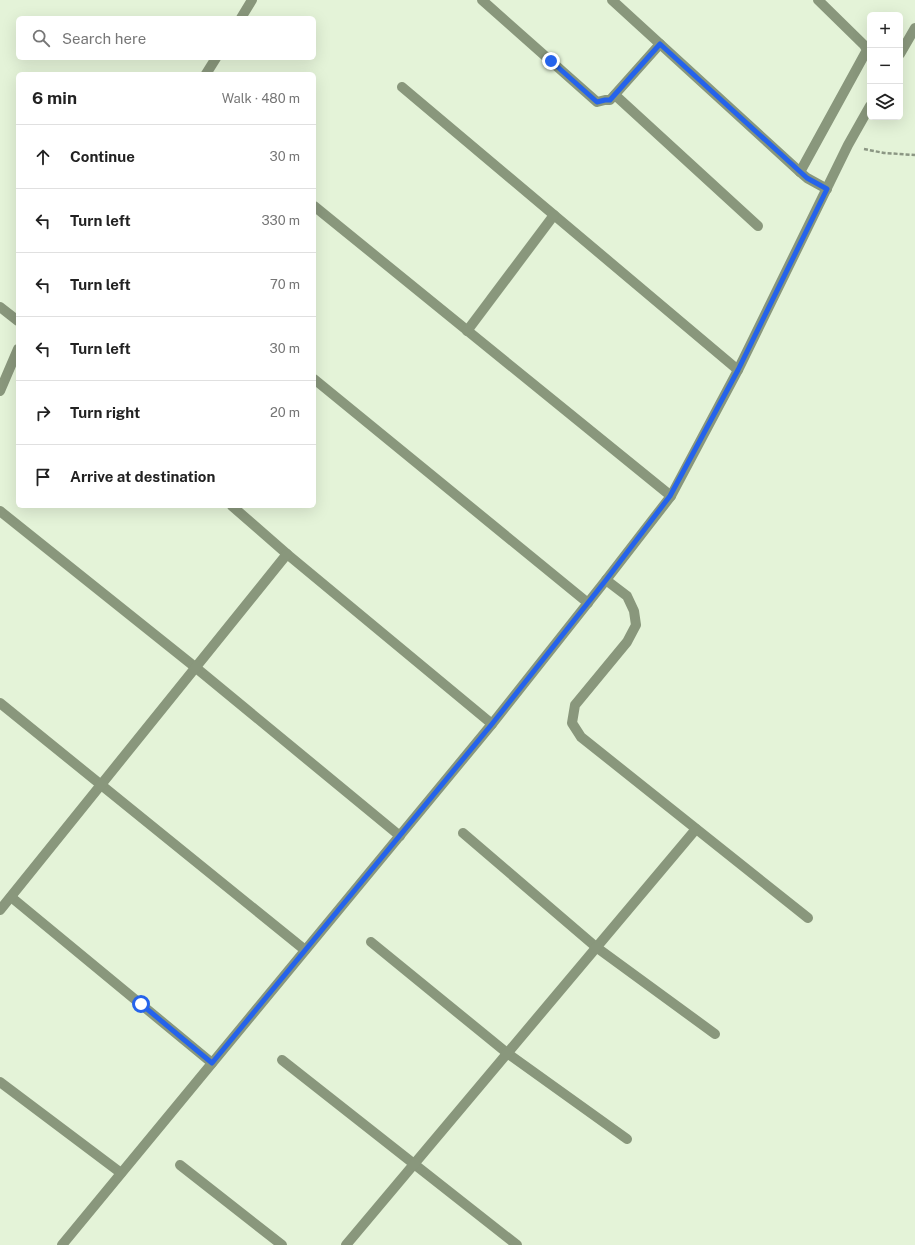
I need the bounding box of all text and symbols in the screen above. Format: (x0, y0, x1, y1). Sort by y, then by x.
map controls (867, 12, 903, 120)
button: + (867, 12, 903, 48)
search box (16, 16, 316, 60)
icon: search (30, 27, 52, 49)
text: Search here (62, 30, 146, 47)
button: − (867, 48, 903, 84)
route end (542, 52, 560, 70)
button: layers (867, 84, 903, 120)
text: 6 min (32, 88, 77, 108)
text: Walk · 480 m (222, 91, 300, 106)
icon: ahead (32, 146, 54, 168)
text: Continue (70, 148, 135, 165)
text: 30 m (270, 149, 300, 164)
icon: left (32, 210, 54, 232)
text: Turn left (70, 212, 131, 229)
text: 330 m (261, 213, 300, 228)
icon: left (32, 274, 54, 296)
text: Turn left (70, 276, 131, 293)
text: 70 m (270, 277, 300, 292)
icon: left (32, 338, 54, 360)
text: Turn left (70, 340, 131, 357)
text: 30 m (270, 341, 300, 356)
icon: right (32, 402, 54, 424)
text: Turn right (70, 404, 140, 421)
text: 20 m (270, 405, 300, 420)
icon: arrive (32, 466, 54, 488)
text: Arrive at destination (70, 468, 215, 485)
route start (132, 995, 150, 1013)

